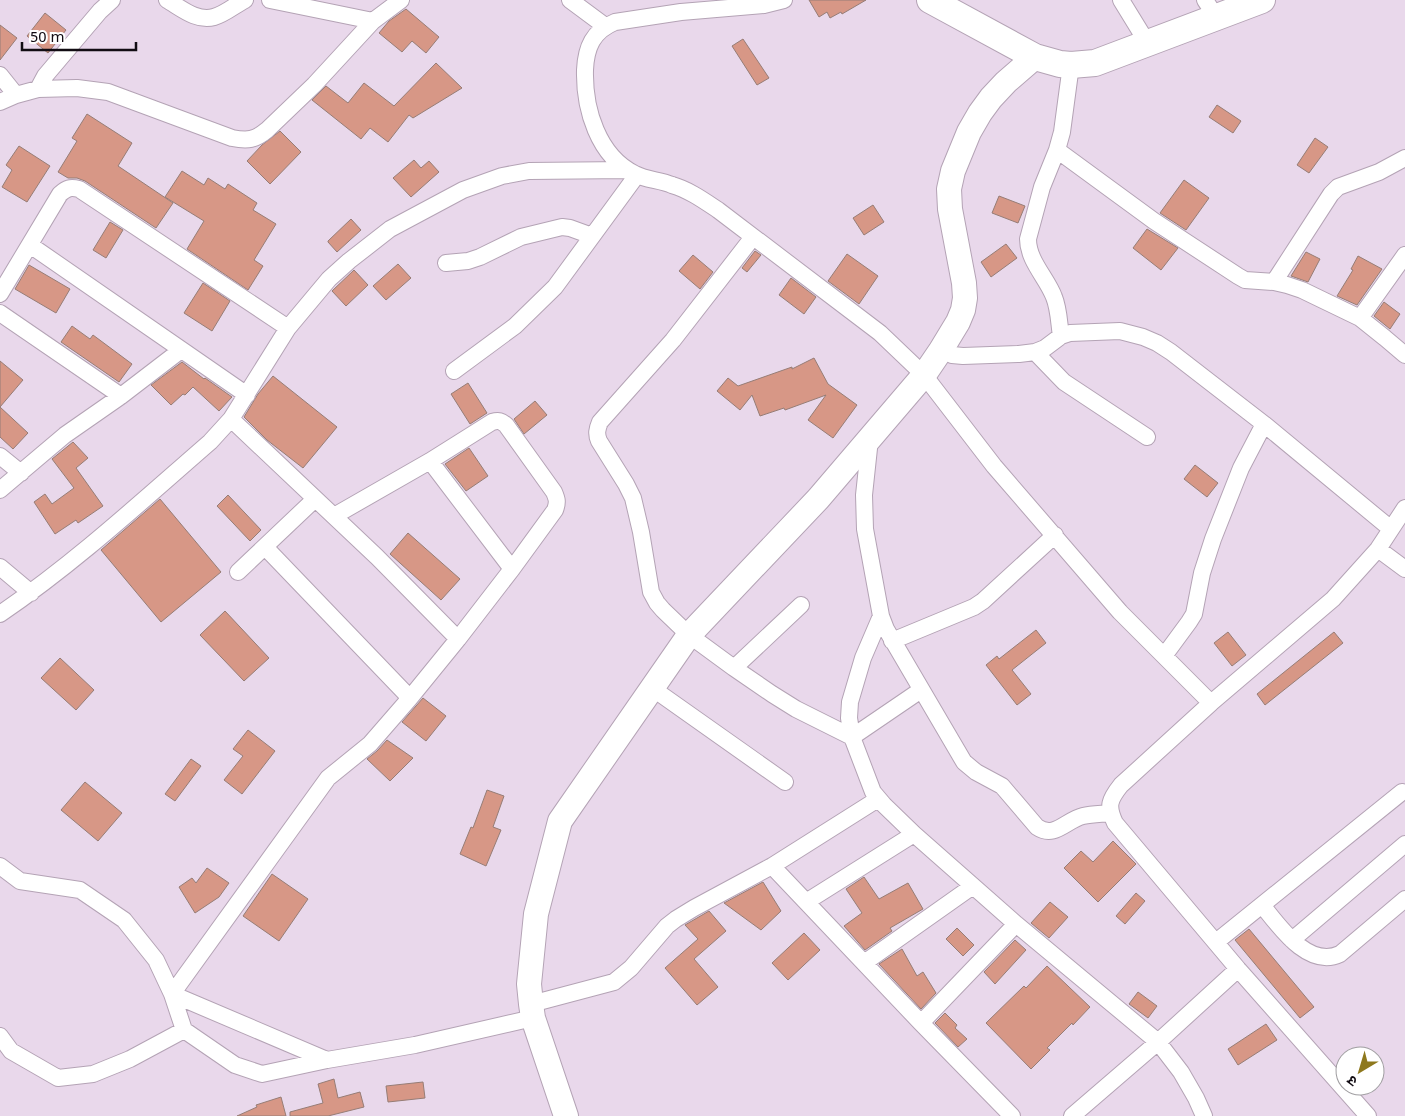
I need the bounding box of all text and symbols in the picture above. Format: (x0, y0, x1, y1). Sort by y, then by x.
scale bar (22, 20, 136, 52)
text: 50 m (30, 29, 64, 48)
north arrow (1335, 1046, 1385, 1096)
text: उ (1343, 1070, 1362, 1090)

